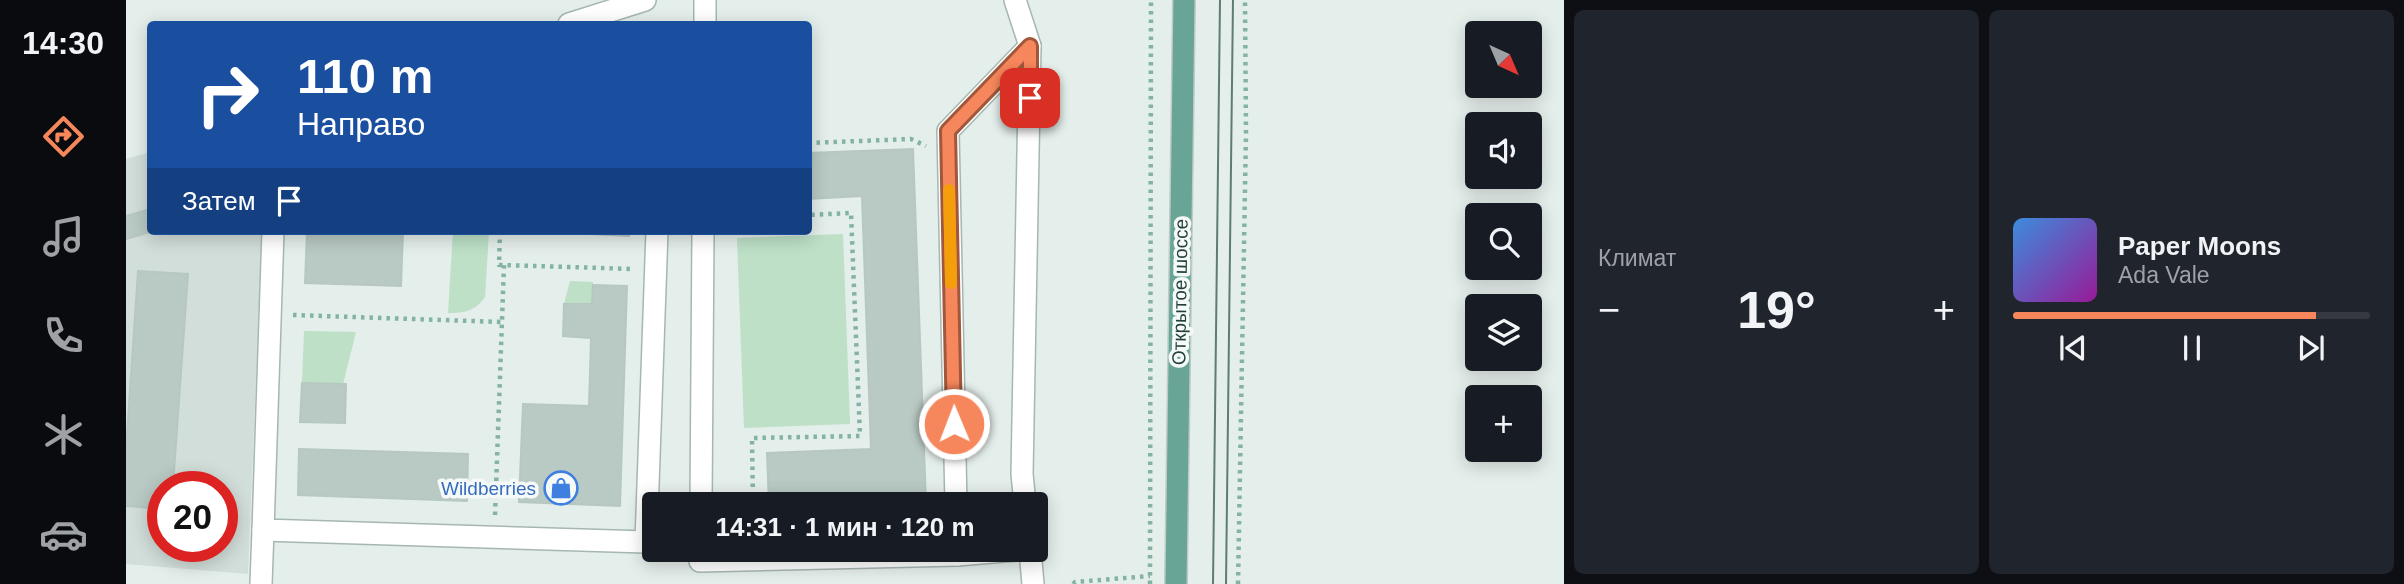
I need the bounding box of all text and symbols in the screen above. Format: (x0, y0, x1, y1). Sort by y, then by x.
north arrow (1465, 21, 1542, 98)
map controls (1465, 21, 1542, 462)
text: 14:30 (22, 25, 104, 61)
icon: right (182, 49, 273, 140)
text: 110 m (297, 49, 433, 103)
pin (1000, 68, 1060, 128)
icon: arrive (1011, 79, 1049, 117)
text: Направо (297, 106, 425, 142)
icon: directions (39, 112, 88, 161)
button: sound (1465, 112, 1542, 189)
icon: arrive (270, 182, 308, 220)
text: Затем (182, 186, 256, 216)
button: search (1465, 203, 1542, 280)
icon: music (39, 212, 88, 261)
street label: Открытое шоссе (1168, 219, 1192, 365)
text: Paper Moons (2118, 231, 2281, 261)
text: Климат (1598, 245, 1676, 271)
text: Ada Vale (2118, 262, 2210, 288)
text: 19° (1737, 281, 1816, 339)
text: − (1598, 289, 1620, 331)
text: + (1933, 289, 1955, 331)
button: layers (1465, 294, 1542, 371)
icon: phone (39, 311, 88, 360)
icon: previous (2054, 329, 2092, 367)
icon: pause (2173, 329, 2211, 367)
icon: next (2292, 329, 2330, 367)
button: + (1465, 385, 1542, 462)
position arrow (917, 387, 991, 461)
icon: climate (39, 410, 88, 459)
shop icon: Wildberries (542, 469, 580, 507)
speed limit sign: 20 (147, 471, 238, 562)
place label: Wildberries (441, 478, 536, 499)
icon: car (39, 510, 88, 559)
text: 14:31 · 1 мин · 120 m (715, 512, 975, 542)

